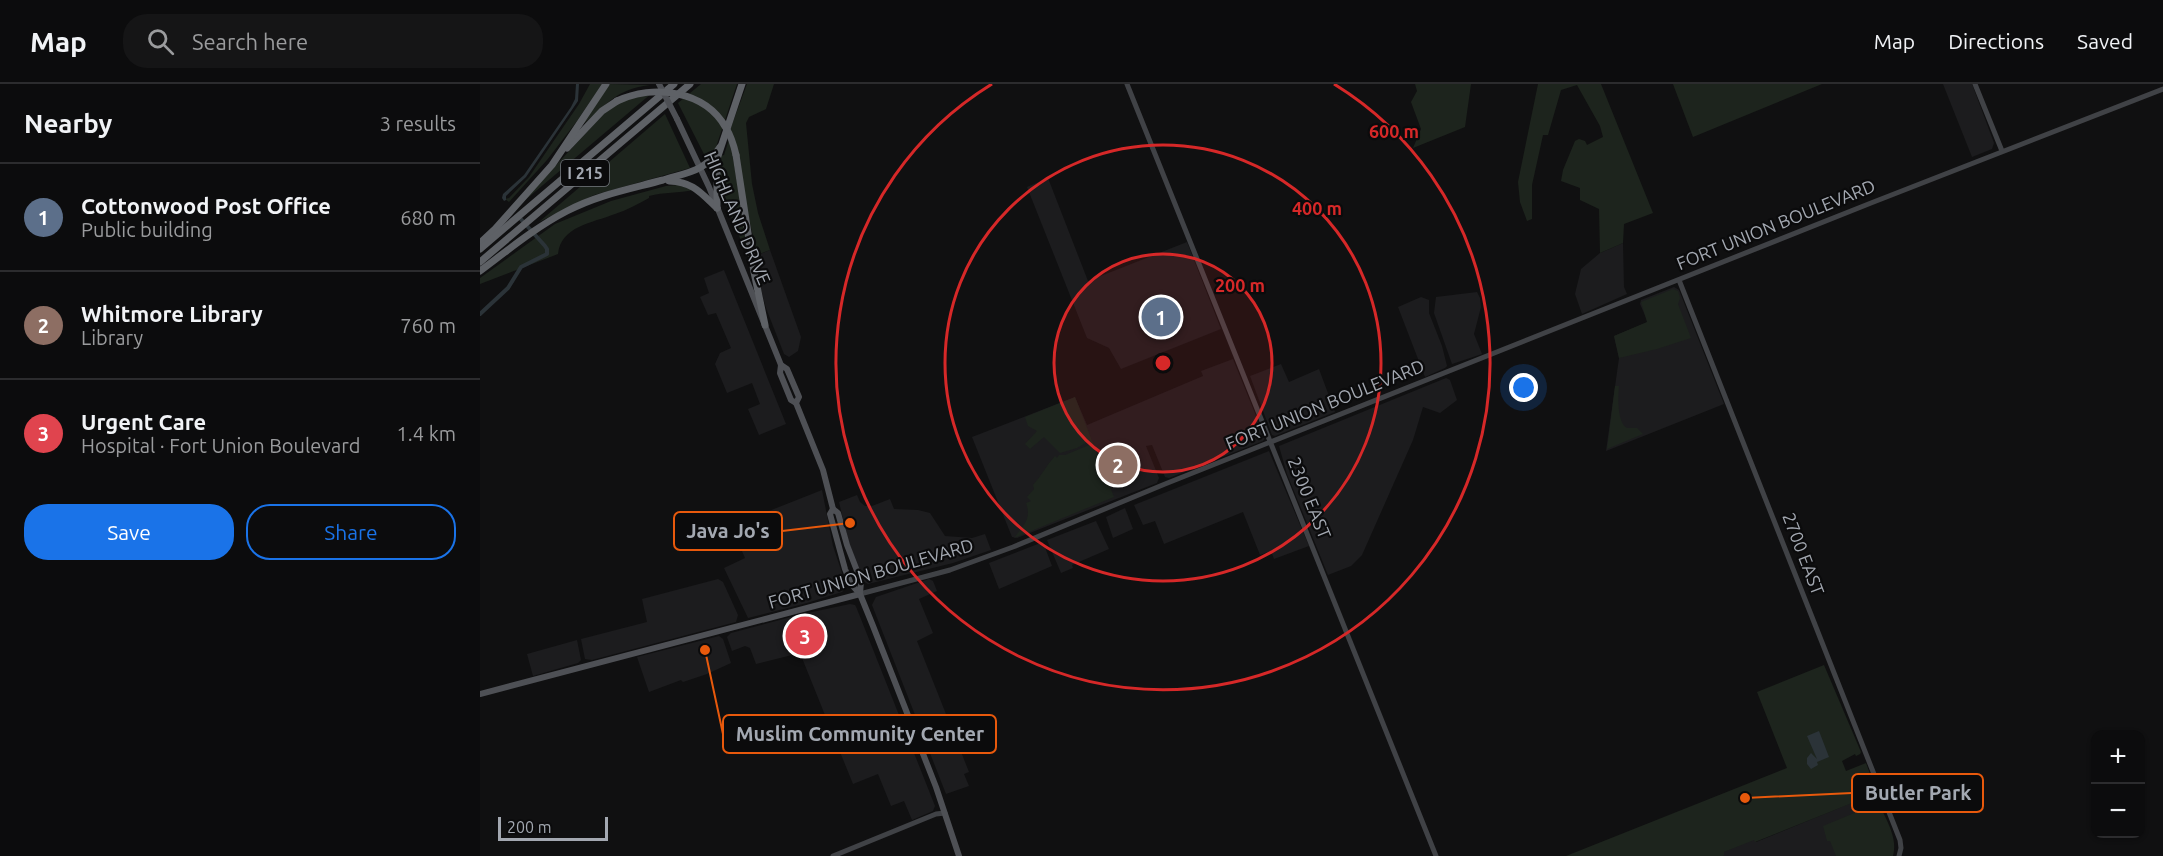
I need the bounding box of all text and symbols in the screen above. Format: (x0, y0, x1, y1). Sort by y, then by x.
search box (123, 14, 543, 68)
icon: search (144, 25, 177, 58)
text: Map (30, 26, 87, 57)
text: Search here (192, 29, 308, 54)
text: Map (1874, 29, 1915, 53)
text: Directions (1948, 29, 2044, 53)
text: Saved (2077, 29, 2133, 53)
text: Nearby (24, 109, 112, 138)
text: 3 results (380, 112, 456, 135)
text: 600 m (1369, 121, 1419, 141)
street label: HIGHLAND DRIVE (701, 148, 775, 287)
road number: I 215 (561, 160, 609, 186)
street label: FORT UNION BOULEVARD (1673, 175, 1878, 273)
text: Cottonwood Post Office (81, 193, 331, 218)
text: 400 m (1292, 198, 1342, 218)
text: 1 (38, 206, 49, 229)
text: 680 m (400, 206, 456, 229)
text: Public building (81, 218, 213, 241)
text: 200 m (1215, 275, 1265, 295)
pin: 1 (1142, 294, 1180, 340)
text: Whitmore Library (81, 301, 263, 326)
text: 2 (38, 314, 49, 337)
text: 760 m (400, 314, 456, 337)
text: Library (81, 326, 143, 349)
centre of rings (1153, 353, 1173, 373)
street label: FORT UNION BOULEVARD (1222, 355, 1427, 453)
your location (1509, 373, 1538, 402)
text: Urgent Care (81, 409, 206, 434)
text: 3 (38, 422, 49, 445)
text: 1.4 km (397, 422, 456, 445)
text: Hospital · Fort Union Boulevard (81, 434, 361, 457)
pin: 2 (1098, 442, 1138, 488)
street label: 2300 EAST (1284, 454, 1335, 541)
button: Save (24, 504, 234, 560)
button: Share (246, 504, 456, 560)
street label: 2700 EAST (1779, 510, 1829, 598)
callout: Java Jo's (674, 512, 782, 550)
text: Java Jo's (686, 519, 770, 542)
street label: FORT UNION BOULEVARD (766, 534, 976, 612)
pin: 3 (786, 614, 824, 658)
callout: Muslim Community Center (723, 715, 996, 753)
text: Muslim Community Center (736, 722, 985, 745)
map controls (2091, 730, 2145, 838)
button: + (2091, 730, 2145, 784)
callout: Butler Park (1852, 774, 1983, 812)
text: Butler Park (1865, 781, 1971, 804)
button: − (2091, 784, 2145, 838)
scale bar (498, 814, 608, 842)
text: 200 m (507, 818, 552, 836)

